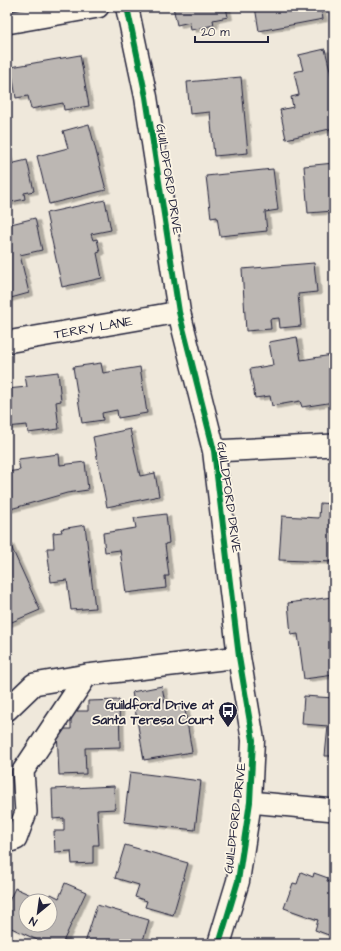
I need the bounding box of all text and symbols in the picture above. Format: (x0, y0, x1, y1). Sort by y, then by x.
scale bar (195, 18, 268, 44)
text: 20 m (201, 24, 230, 41)
street label: GUILDFORD DRIVE (151, 123, 187, 236)
street label: TERRY LANE (52, 312, 134, 344)
street label: GUILDFORD DRIVE (212, 441, 246, 554)
place label: Guildford Drive at Santa Teresa Court (91, 696, 215, 729)
bus stop icon: Guildford Drive at Santa Teresa Court (217, 700, 239, 728)
street label: GUILDFORD DRIVE (219, 761, 251, 875)
north arrow (18, 893, 58, 933)
text: N (27, 913, 40, 930)

